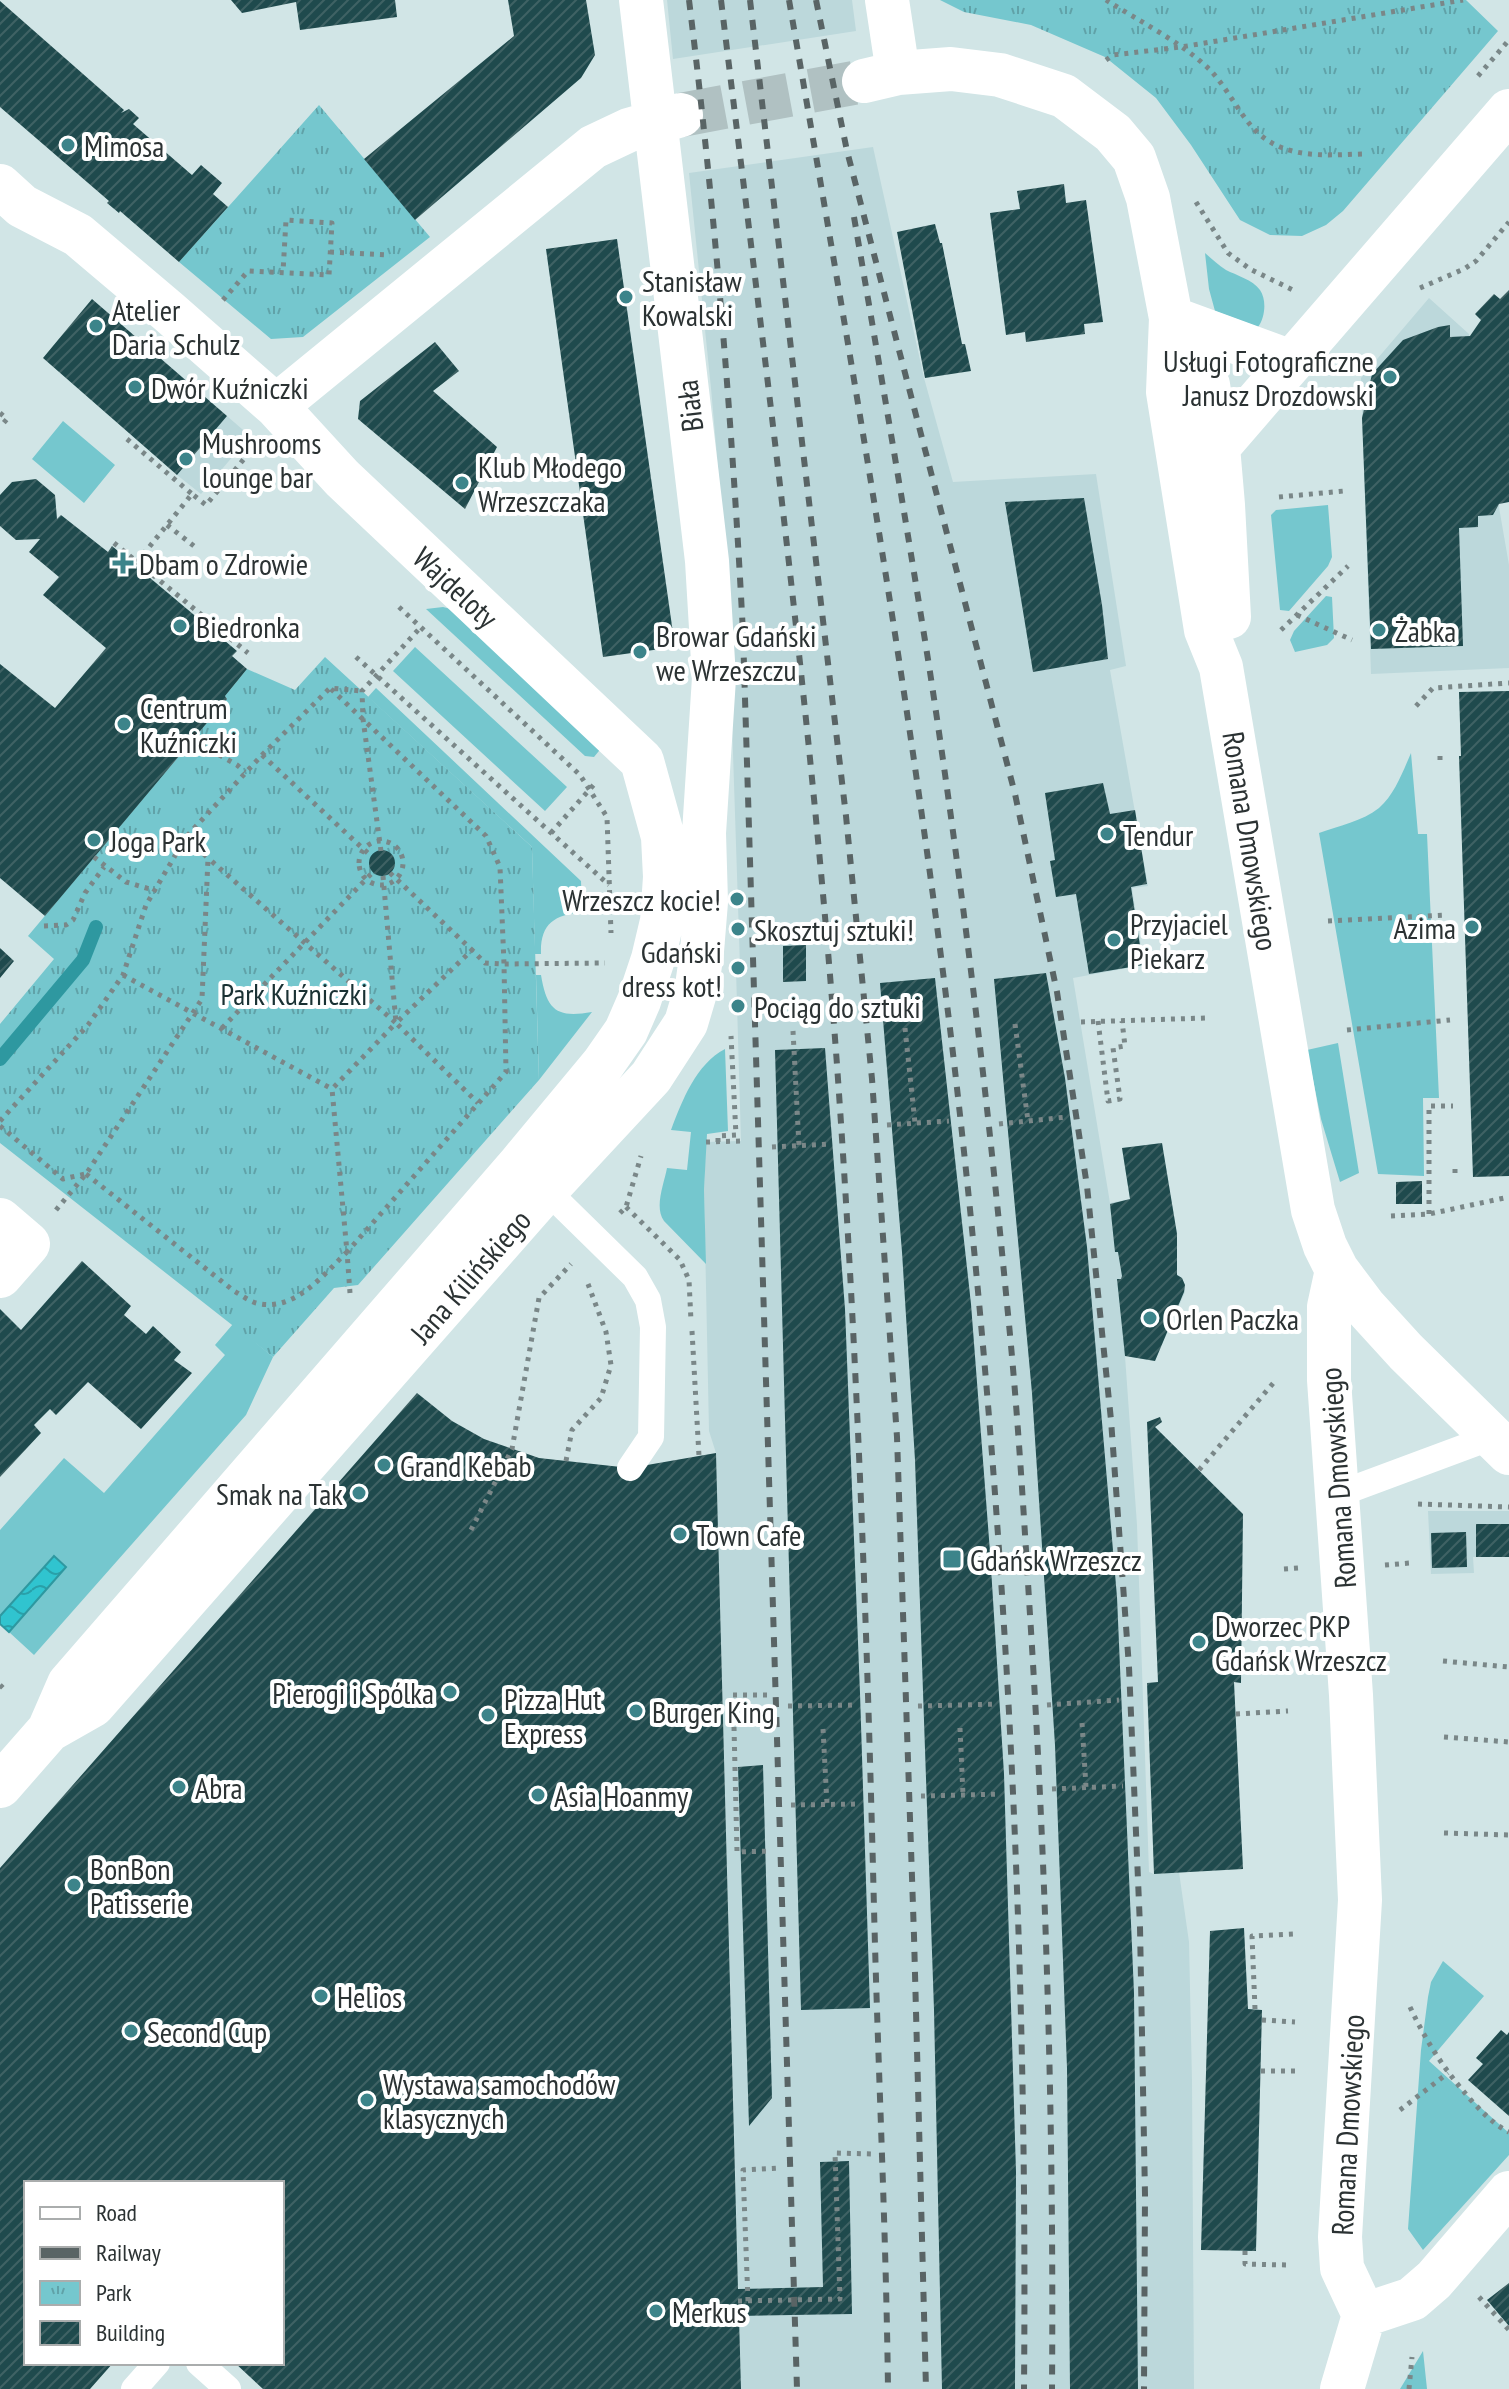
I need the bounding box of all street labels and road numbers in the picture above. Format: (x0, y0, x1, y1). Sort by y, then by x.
street label: Biała (666, 378, 712, 434)
street label: Wajdeloty (405, 538, 507, 637)
street label: Romana Dmowskiego (1214, 729, 1288, 953)
street label: Jana Kilińskiego (400, 1201, 539, 1352)
street label: Romana Dmowskiego (1310, 1366, 1364, 1590)
street label: Romana Dmowskiego (1322, 2013, 1372, 2237)

